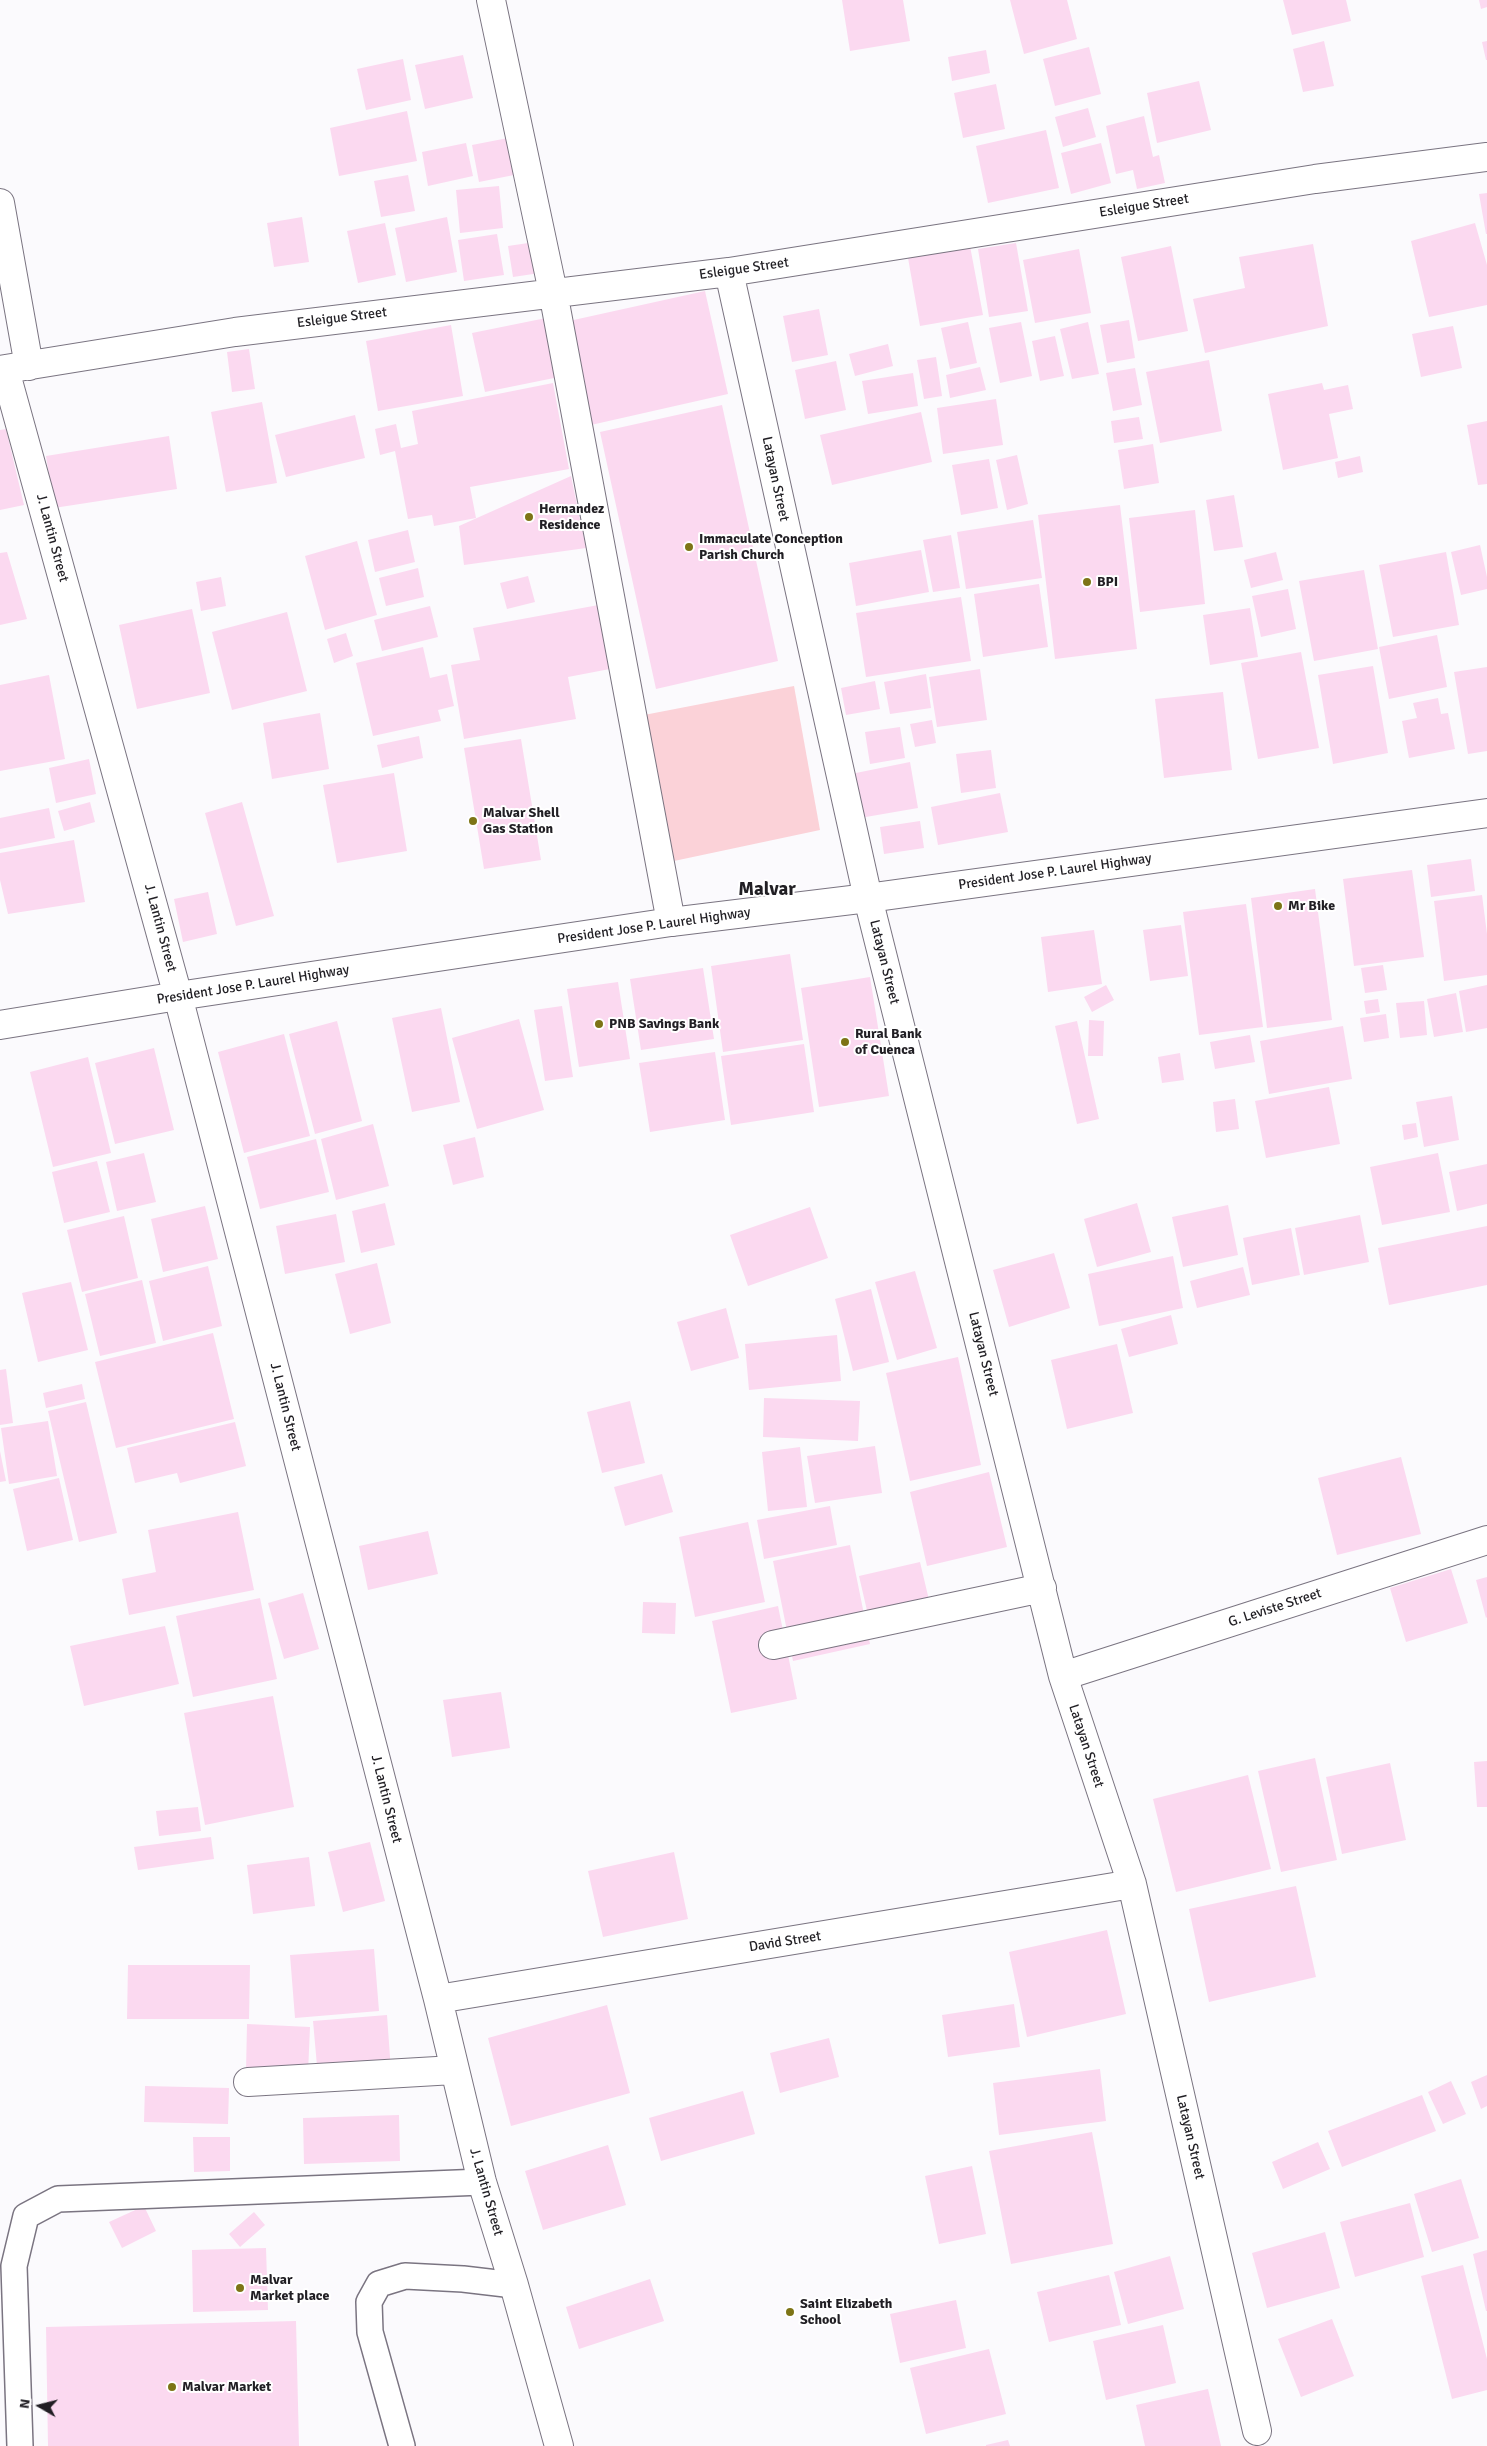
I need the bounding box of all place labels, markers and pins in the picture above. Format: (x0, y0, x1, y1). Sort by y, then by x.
place label: Hernandez Residence (539, 501, 604, 534)
marker: Hernandez Residence (523, 511, 535, 523)
place label: Immaculate Conception Parish Church (699, 531, 843, 564)
marker: Immaculate Conception Parish Church (683, 541, 695, 553)
place label: BPI (1097, 574, 1118, 590)
marker: BPI (1081, 576, 1093, 588)
place label: Malvar Shell Gas Station (483, 805, 560, 838)
marker: Malvar Shell Gas Station (467, 815, 479, 827)
place label: Mr Bike (1288, 898, 1335, 914)
marker: Mr Bike (1272, 900, 1284, 912)
place label: PNB Savings Bank (609, 1016, 719, 1032)
marker: PNB Savings Bank (593, 1018, 605, 1030)
place label: Rural Bank of Cuenca (855, 1026, 922, 1058)
marker: Rural Bank of Cuenca (839, 1036, 851, 1048)
place label: Malvar Market place (250, 2272, 329, 2304)
marker: Malvar Market place (234, 2282, 246, 2294)
place label: Saint Elizabeth School (800, 2296, 892, 2328)
marker: Saint Elizabeth School (784, 2306, 796, 2318)
place label: Malvar Market (182, 2379, 271, 2395)
marker: Malvar Market (166, 2381, 178, 2393)

